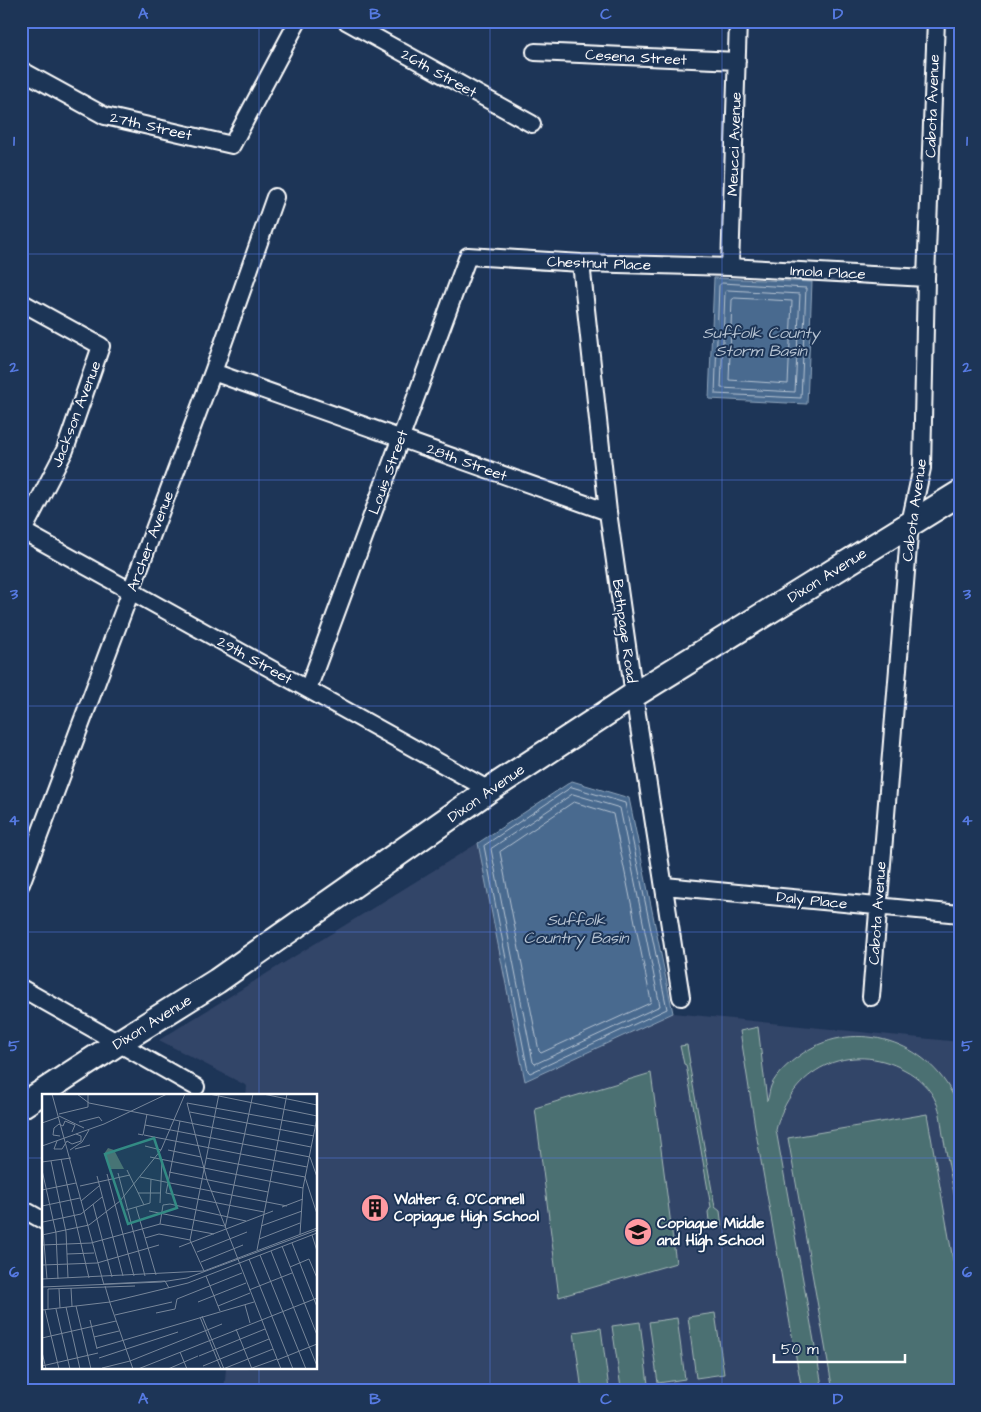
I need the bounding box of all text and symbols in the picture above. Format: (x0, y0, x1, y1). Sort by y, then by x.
text: A (138, 3, 149, 25)
text: B (369, 3, 381, 25)
text: C (600, 3, 612, 25)
text: D (833, 3, 844, 25)
street label: 26th Street (397, 44, 480, 103)
street label: Cesena Street (585, 44, 687, 71)
street label: Cabota Avenue (920, 54, 945, 158)
street label: Meucci Avenue (722, 92, 747, 196)
street label: 27th Street (108, 107, 194, 146)
text: 1 (13, 130, 16, 152)
text: 1 (966, 130, 969, 152)
street label: Chestnut Place (547, 251, 651, 276)
street label: Imola Place (790, 260, 866, 285)
water label: Suffolk County Storm Basin (703, 322, 822, 362)
text: 2 (8, 356, 19, 378)
text: 2 (961, 356, 972, 378)
street label: Jackson Avenue (47, 358, 106, 470)
street label: Louis Street (363, 427, 413, 517)
street label: 28th Street (424, 438, 510, 487)
street label: Cabota Avenue (897, 457, 932, 563)
street label: Archer Avenue (122, 488, 179, 594)
street label: Dixon Avenue (784, 543, 871, 608)
street label: Bethpage Road (606, 578, 642, 685)
text: 3 (9, 583, 19, 605)
text: 3 (962, 583, 972, 605)
street label: 29th Street (213, 631, 296, 690)
street label: Dixon Avenue (444, 759, 529, 828)
text: 4 (9, 809, 20, 831)
text: 4 (962, 809, 973, 831)
street label: Cabota Avenue (863, 861, 892, 965)
street label: Daly Place (775, 886, 848, 916)
water label: Suffolk Country Basin (524, 909, 630, 950)
street label: Dixon Avenue (109, 990, 196, 1055)
text: 5 (8, 1035, 20, 1057)
text: 5 (961, 1035, 973, 1057)
inset map (42, 1094, 318, 1370)
place label: Walter G. O'Connell Copiague High School (393, 1189, 540, 1229)
building icon: Walter G. O'Connell Copiague High School (360, 1193, 390, 1223)
place label: Copiague Middle and High School (656, 1213, 765, 1253)
school or university icon: Copiague Middle and High School (623, 1217, 653, 1247)
text: 6 (9, 1261, 19, 1283)
text: 6 (962, 1261, 972, 1283)
scale bar (774, 1332, 905, 1364)
text: 50 m (781, 1339, 819, 1360)
text: A (138, 1388, 149, 1410)
text: B (369, 1388, 381, 1410)
text: C (600, 1388, 612, 1410)
text: D (833, 1388, 844, 1410)

